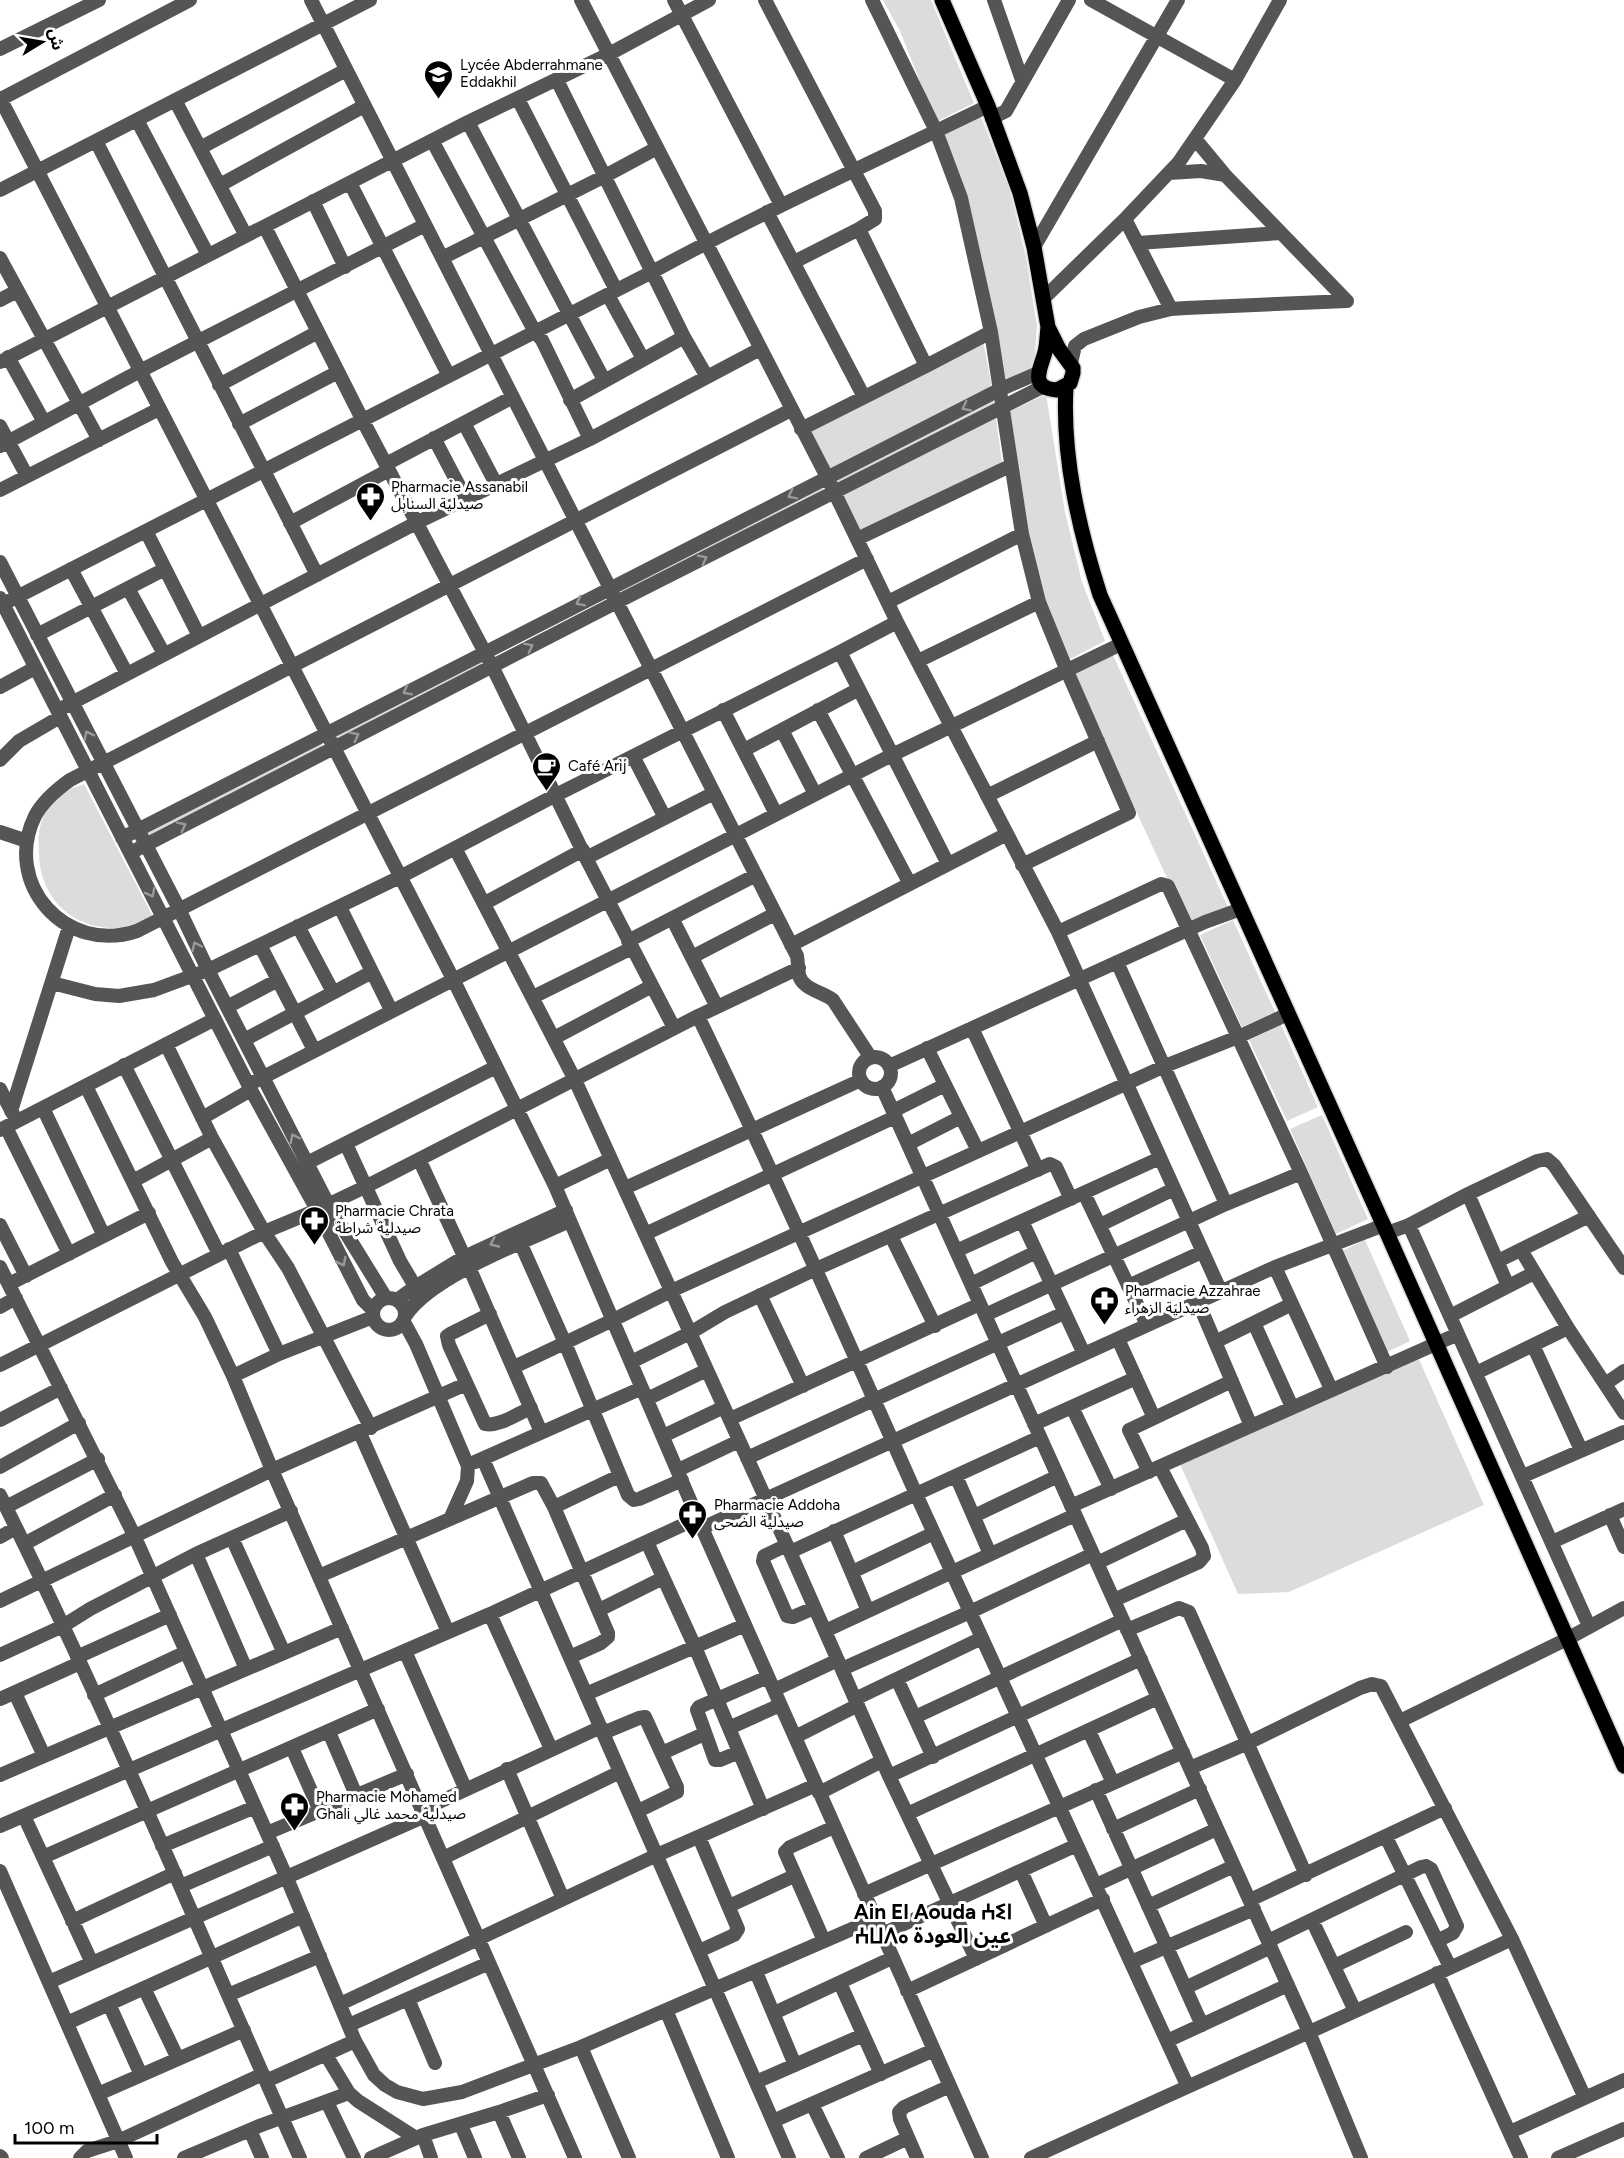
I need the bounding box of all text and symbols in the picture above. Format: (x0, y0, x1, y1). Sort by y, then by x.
north arrow (12, 12, 72, 72)
text: ش (45, 27, 68, 52)
place label: Lycée Abderrahmane Eddakhil (460, 56, 603, 91)
school or university icon: Lycée Abderrahmane Eddakhil (423, 58, 455, 100)
one-way arrow (961, 399, 972, 411)
place label: Pharmacie Assanabil صيدلية السنابل (391, 478, 528, 513)
pharmacy icon: Pharmacie Assanabil صيدلية السنابل (354, 480, 386, 522)
one-way arrow (787, 488, 798, 499)
one-way arrow (696, 554, 707, 566)
one-way arrow (576, 595, 587, 606)
one-way arrow (523, 643, 534, 655)
one-way arrow (402, 684, 413, 695)
one-way arrow (84, 731, 95, 741)
one-way arrow (349, 732, 360, 743)
cafe icon: Café Arij (531, 750, 563, 792)
place label: Café Arij (568, 757, 627, 775)
one-way arrow (176, 822, 186, 833)
one-way arrow (144, 887, 155, 897)
one-way arrow (192, 941, 204, 952)
one-way arrow (290, 1134, 302, 1145)
place label: Pharmacie Chrata صيدلية شراطة (335, 1202, 454, 1237)
pharmacy icon: Pharmacie Chrata صيدلية شراطة (298, 1204, 330, 1246)
one-way arrow (489, 1236, 500, 1248)
one-way arrow (335, 1256, 346, 1267)
place label: Pharmacie Azzahrae صيدلية الزهراء (1125, 1282, 1261, 1317)
pharmacy icon: Pharmacie Azzahrae صيدلية الزهراء (1088, 1284, 1120, 1326)
place label: Pharmacie Addoha صيدلية الضحى (714, 1496, 840, 1531)
pharmacy icon: Pharmacie Addoha صيدلية الضحى (677, 1498, 709, 1540)
place label: Pharmacie Mohamed Ghali صيدلية محمد غالي (316, 1788, 466, 1825)
pharmacy icon: Pharmacie Mohamed Ghali صيدلية محمد غالي (279, 1790, 311, 1832)
district label: Ain El Aouda ⵄⵉⵏ ⵄⵡⴷⴰ عين العودة (854, 1899, 1012, 1948)
scale bar (15, 2107, 158, 2145)
text: 100 m (24, 2117, 74, 2139)

